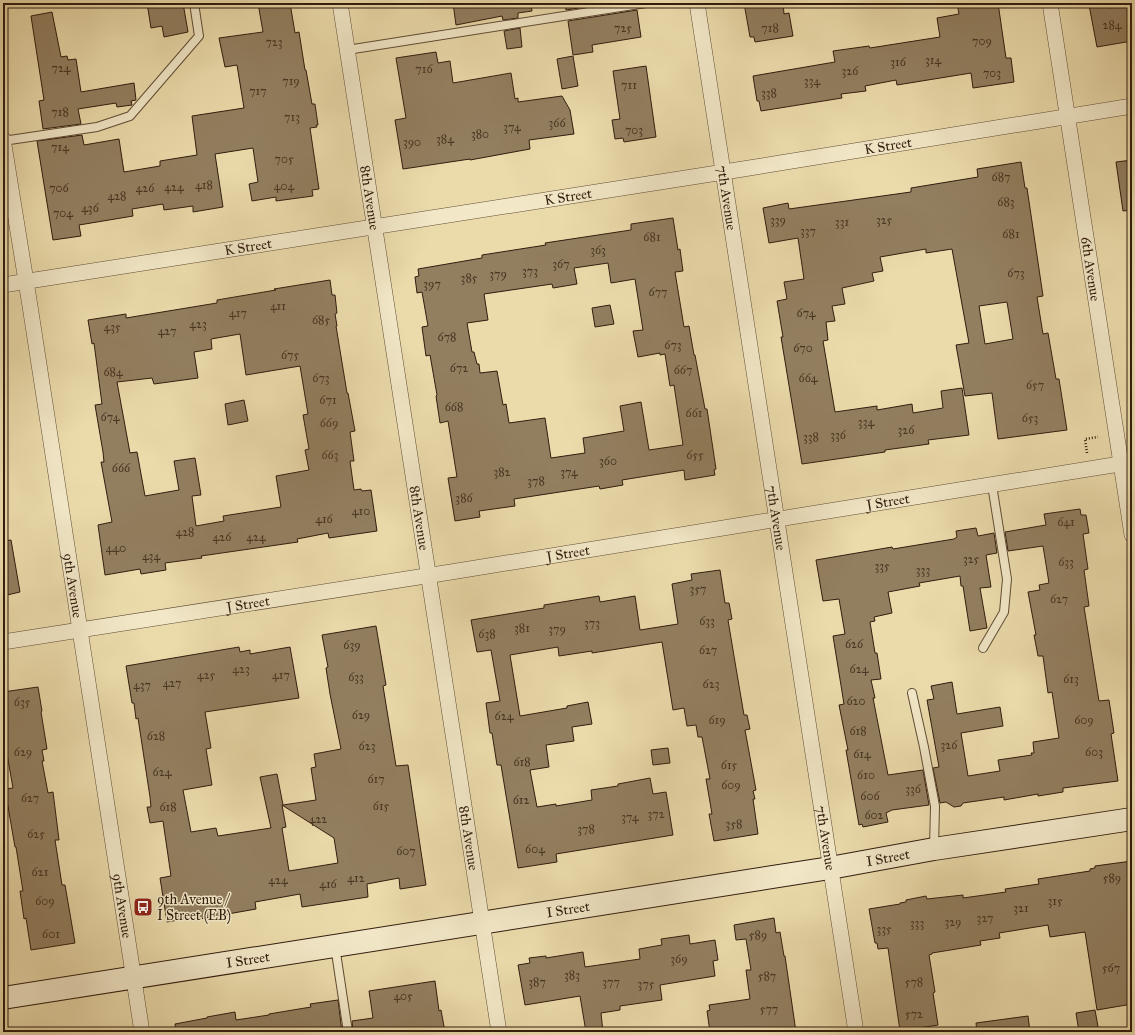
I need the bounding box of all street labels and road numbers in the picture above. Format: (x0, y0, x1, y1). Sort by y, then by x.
street label: K Street (863, 134, 913, 158)
street label: 8th Avenue (356, 164, 383, 231)
street label: 7th Avenue (713, 164, 740, 231)
street label: K Street (543, 185, 593, 209)
street label: K Street (223, 235, 273, 259)
street label: 6th Avenue (1077, 236, 1104, 303)
street label: 8th Avenue (406, 484, 432, 552)
street label: 7th Avenue (763, 484, 789, 552)
street label: J Street (863, 490, 911, 515)
street label: J Street (543, 542, 591, 567)
street label: 9th Avenue (59, 552, 86, 619)
street label: J Street (223, 592, 271, 617)
street label: 8th Avenue (455, 805, 482, 872)
street label: 7th Avenue (812, 805, 839, 872)
street label: I Street (865, 846, 911, 870)
street label: 9th Avenue (109, 872, 135, 940)
street label: I Street (545, 898, 591, 921)
street label: I Street (225, 948, 271, 972)

